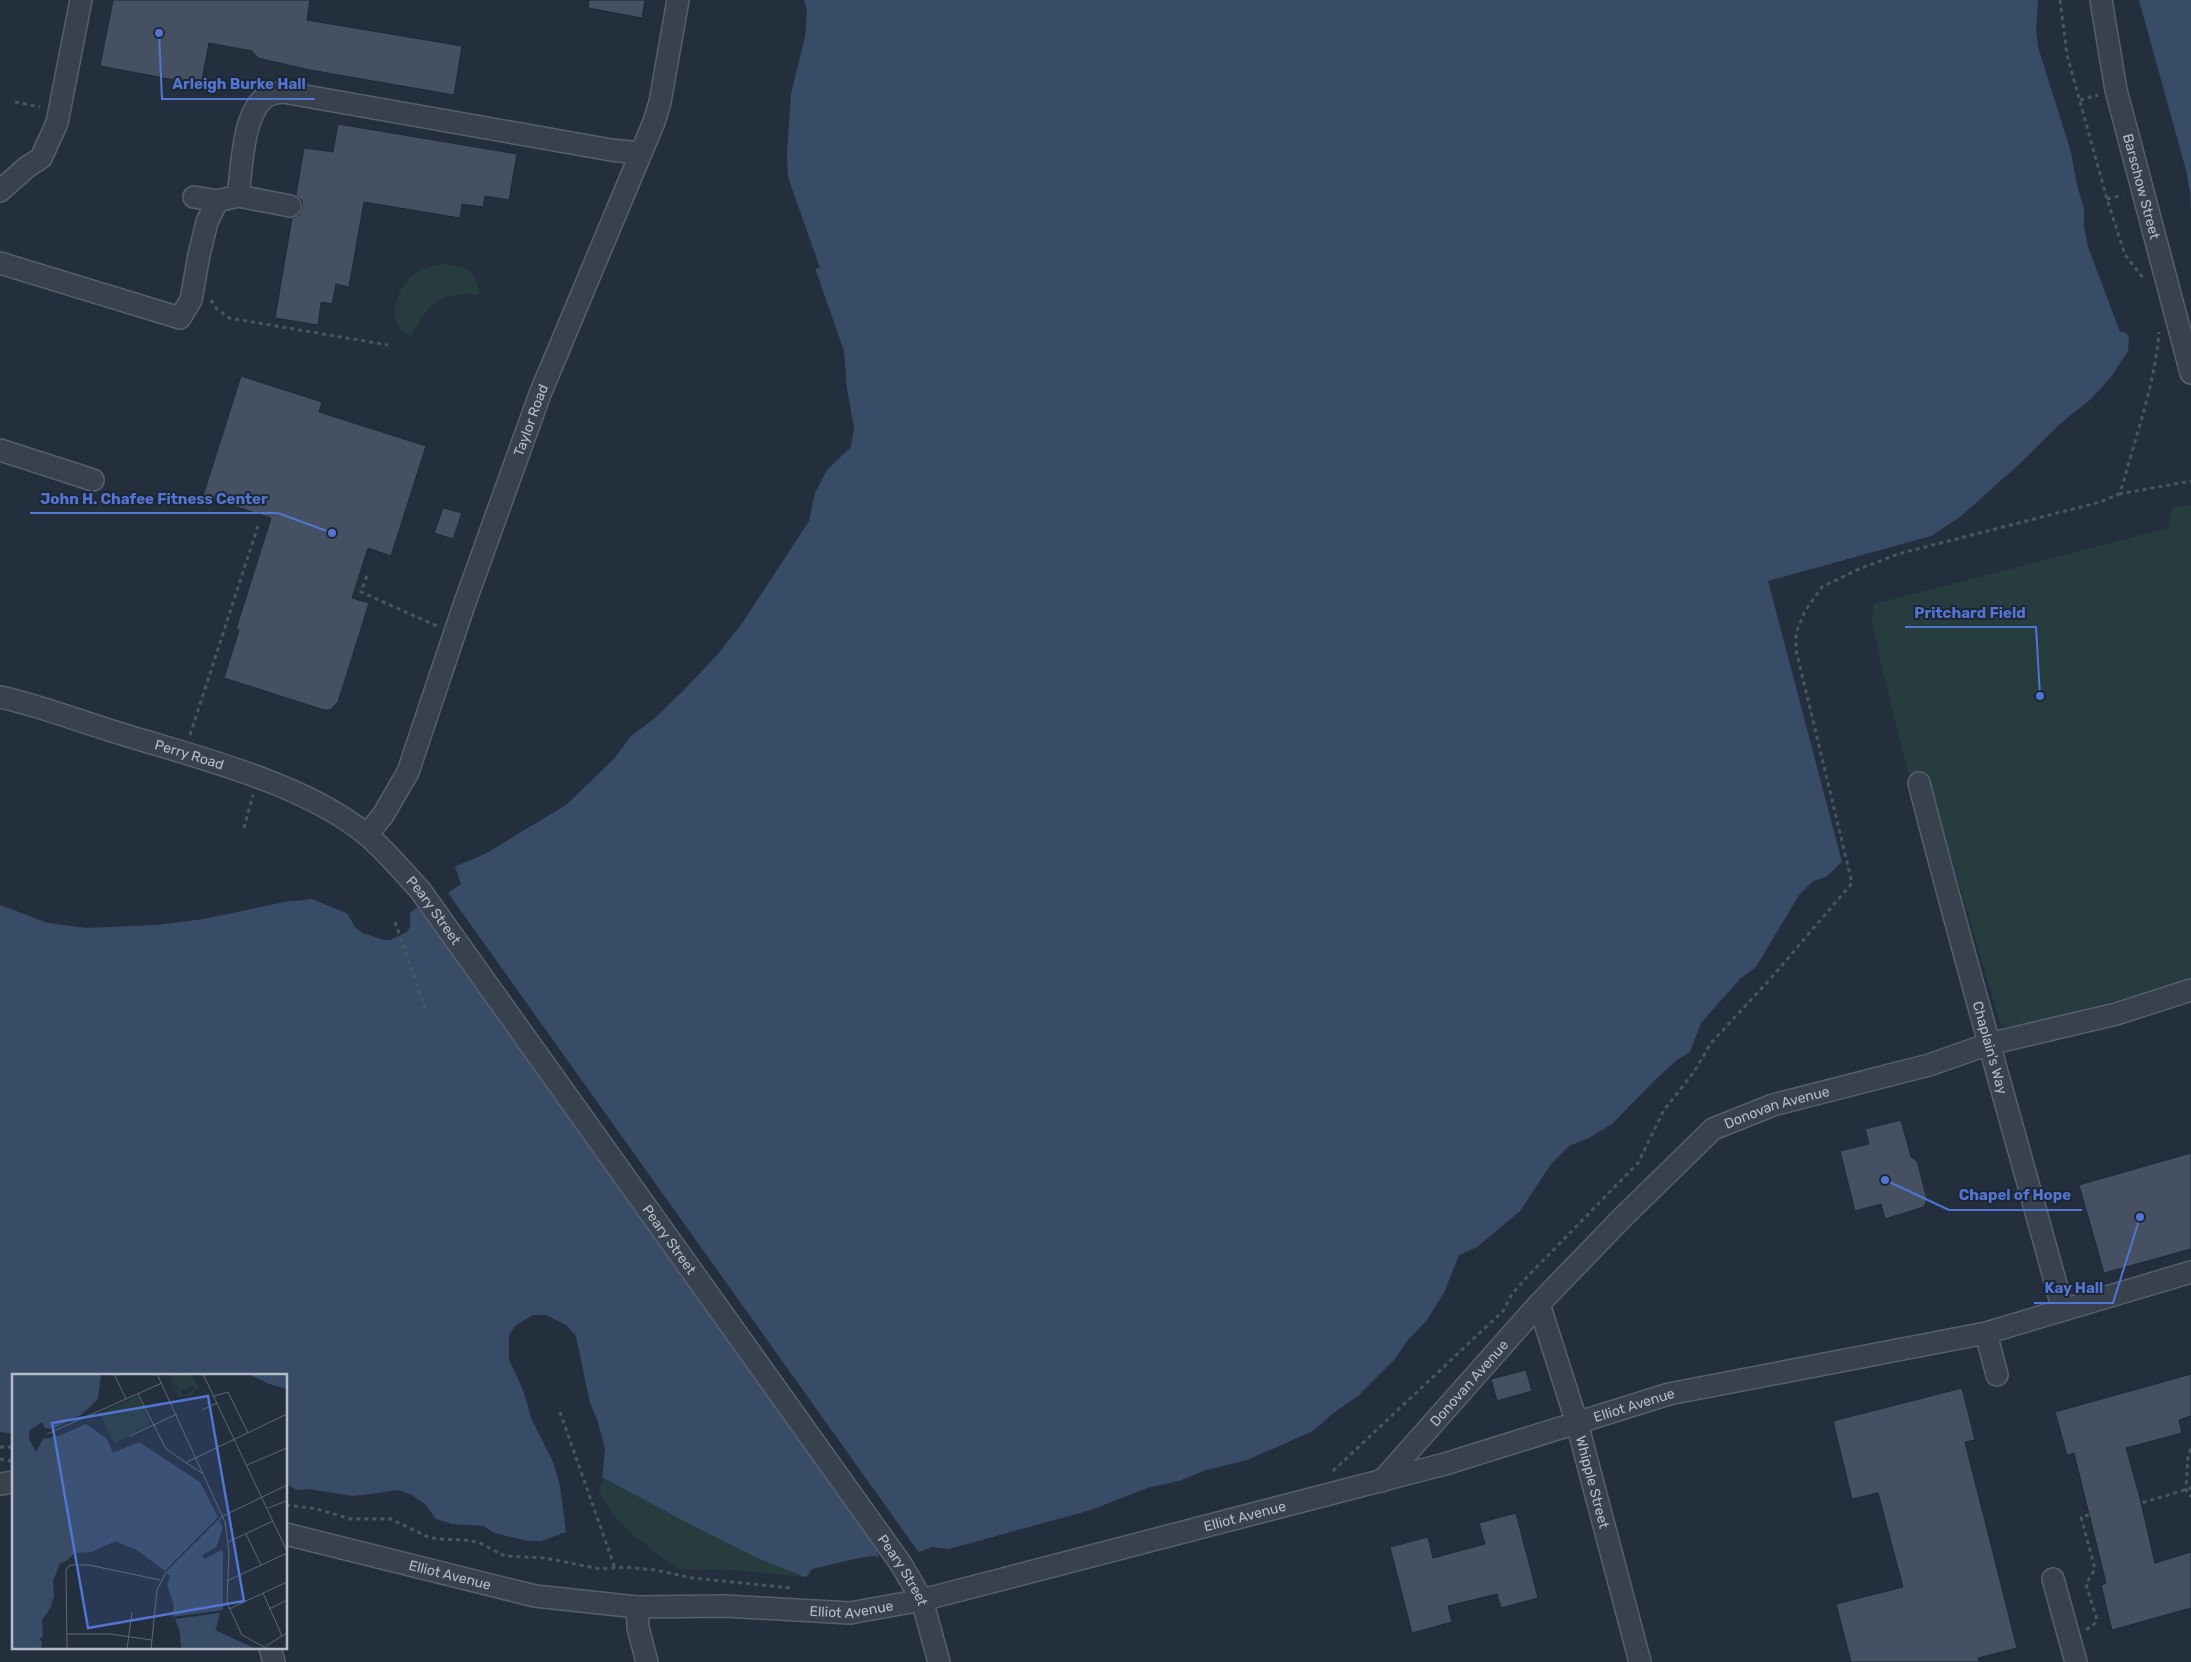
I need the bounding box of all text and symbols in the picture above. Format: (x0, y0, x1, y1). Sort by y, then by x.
callout: Arleigh Burke Hall (162, 69, 315, 99)
text: Arleigh Burke Hall (172, 75, 306, 93)
street label: Barschow Street (2119, 132, 2164, 242)
street label: Taylor Road (510, 382, 552, 458)
callout: John H. Chafee Fitness Center (30, 483, 278, 513)
text: John H. Chafee Fitness Center (40, 490, 268, 508)
callout: Pritchard Field (1905, 597, 2036, 627)
text: Pritchard Field (1914, 604, 2026, 622)
street label: Perry Road (153, 736, 226, 773)
street label: Peary Street (403, 873, 465, 948)
street label: Chaplain's Way (1969, 999, 2011, 1096)
street label: Donovan Avenue (1722, 1082, 1831, 1132)
callout: Chapel of Hope (1949, 1180, 2082, 1210)
text: Chapel of Hope (1959, 1186, 2071, 1204)
street label: Peary Street (639, 1202, 700, 1278)
callout: Kay Hall (2034, 1273, 2113, 1303)
text: Kay Hall (2045, 1279, 2103, 1297)
street label: Donovan Avenue (1426, 1336, 1512, 1430)
inset map (12, 1374, 288, 1650)
street label: Elliot Avenue (1591, 1385, 1676, 1426)
street label: Whipple Street (1572, 1434, 1613, 1531)
street label: Elliot Avenue (1202, 1497, 1288, 1535)
street label: Peary Street (874, 1531, 932, 1608)
street label: Elliot Avenue (407, 1556, 493, 1593)
street label: Elliot Avenue (809, 1597, 895, 1622)

